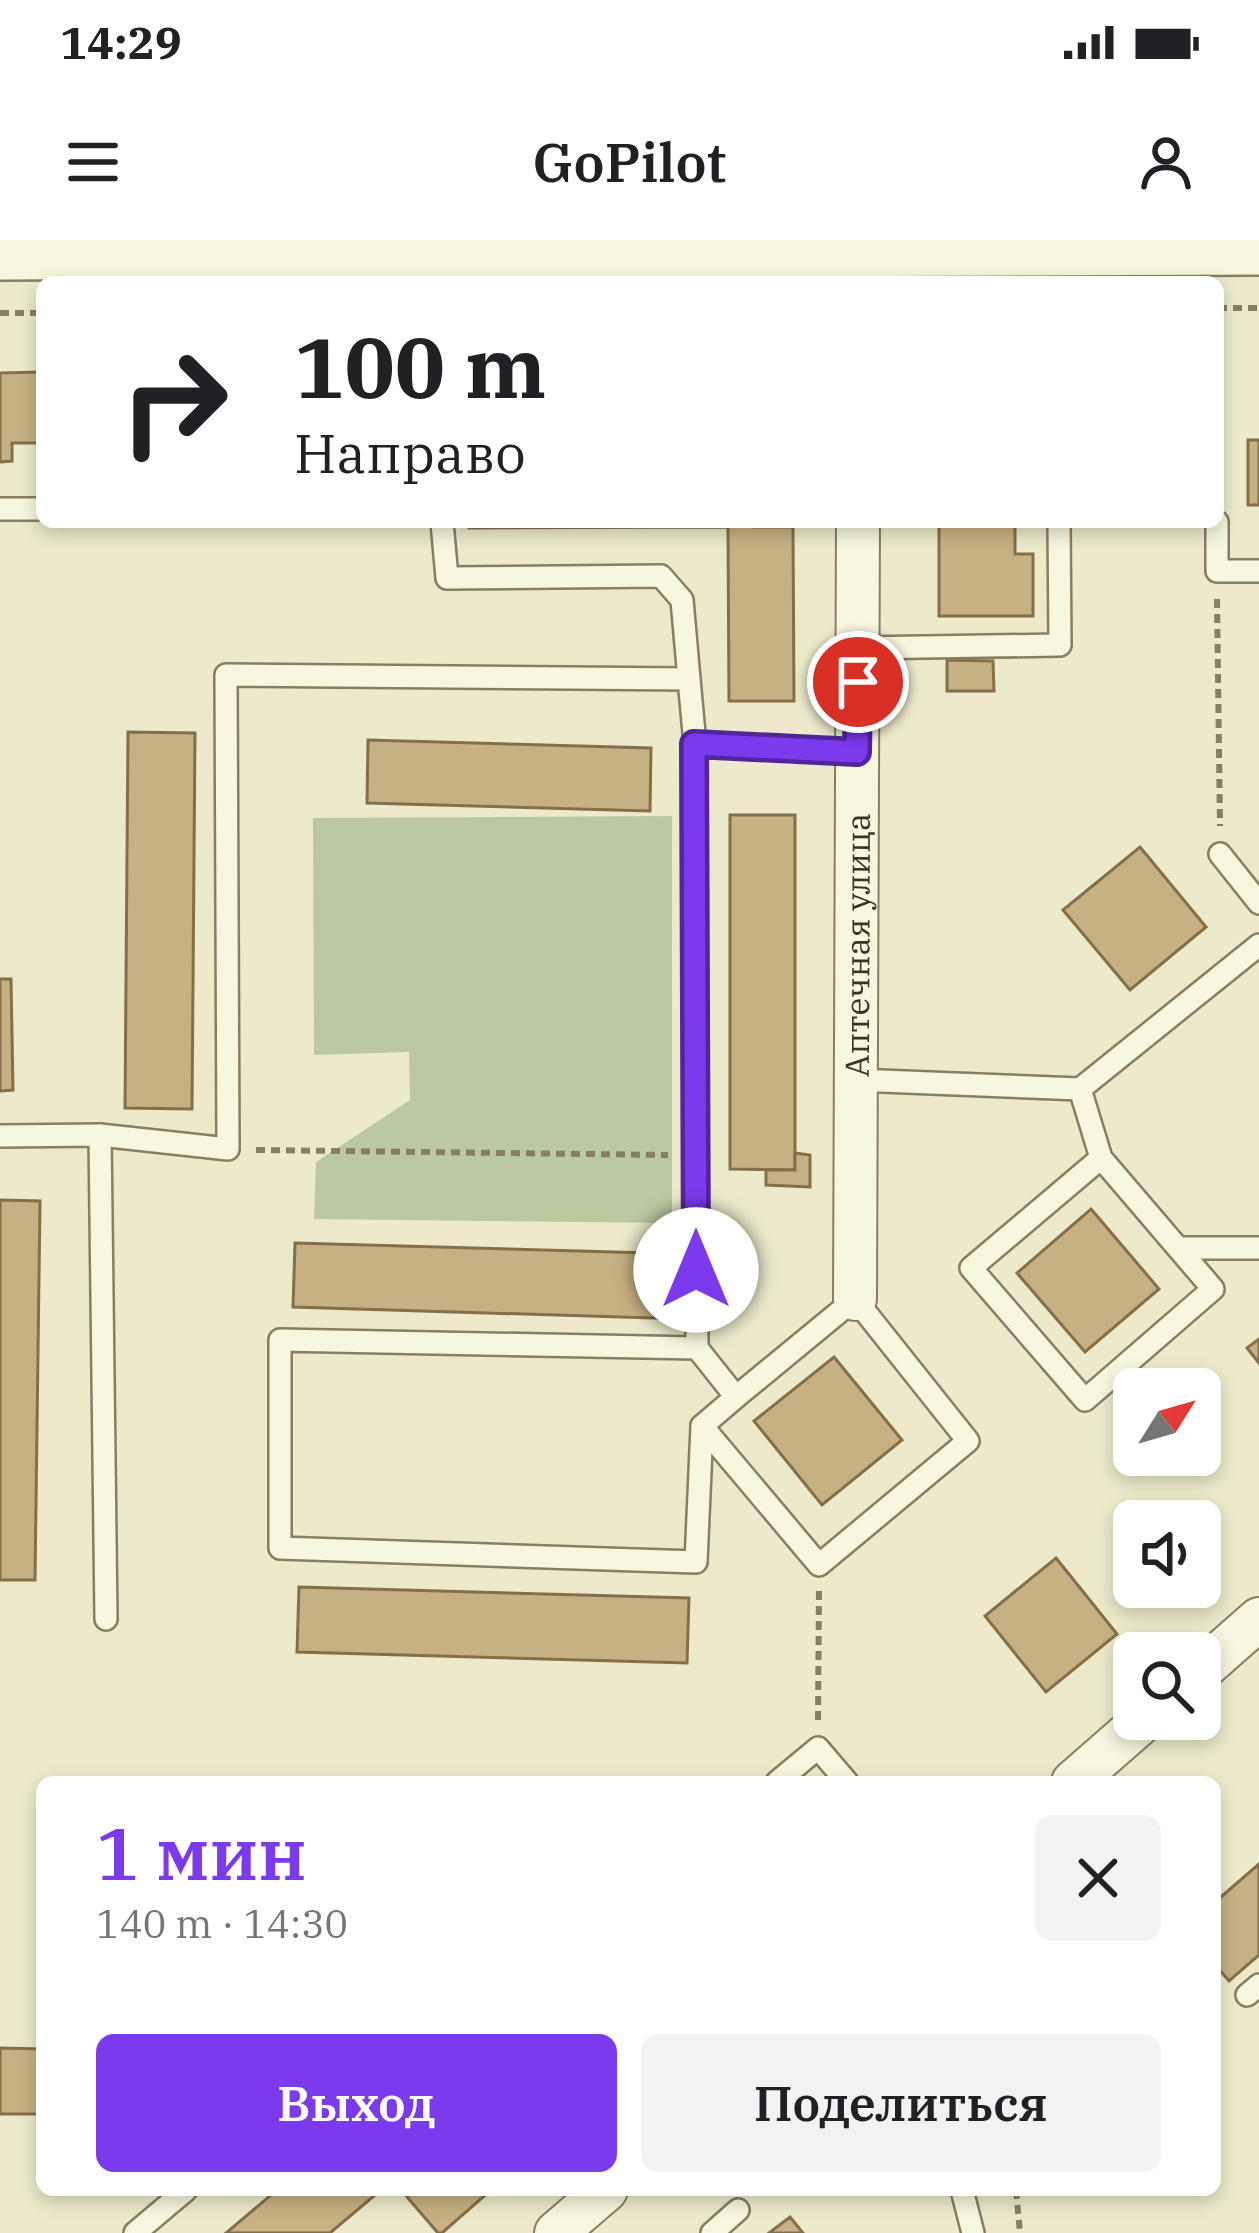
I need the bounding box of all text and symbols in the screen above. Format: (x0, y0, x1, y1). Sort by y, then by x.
text: 14:29 (60, 13, 182, 71)
text: GoPilot (533, 127, 726, 197)
icon: menu (60, 129, 126, 195)
icon: person (1133, 129, 1199, 195)
text: 100 m (294, 312, 546, 421)
icon: right (96, 324, 252, 480)
text: Направо (294, 418, 526, 488)
pin (807, 631, 909, 733)
icon: arrive (825, 649, 891, 715)
street label: Аптечная улица (834, 813, 878, 1077)
position arrow (633, 1207, 759, 1333)
north arrow (1113, 1368, 1221, 1476)
map controls (1113, 1368, 1221, 1740)
button: sound (1113, 1500, 1221, 1608)
button: search (1113, 1632, 1221, 1740)
text: 1 мин (96, 1806, 307, 1900)
button: close (1035, 1815, 1161, 1941)
text: 140 m · 14:30 (96, 1898, 348, 1949)
button: Выход (96, 2034, 617, 2172)
button: Поделиться (641, 2034, 1161, 2172)

